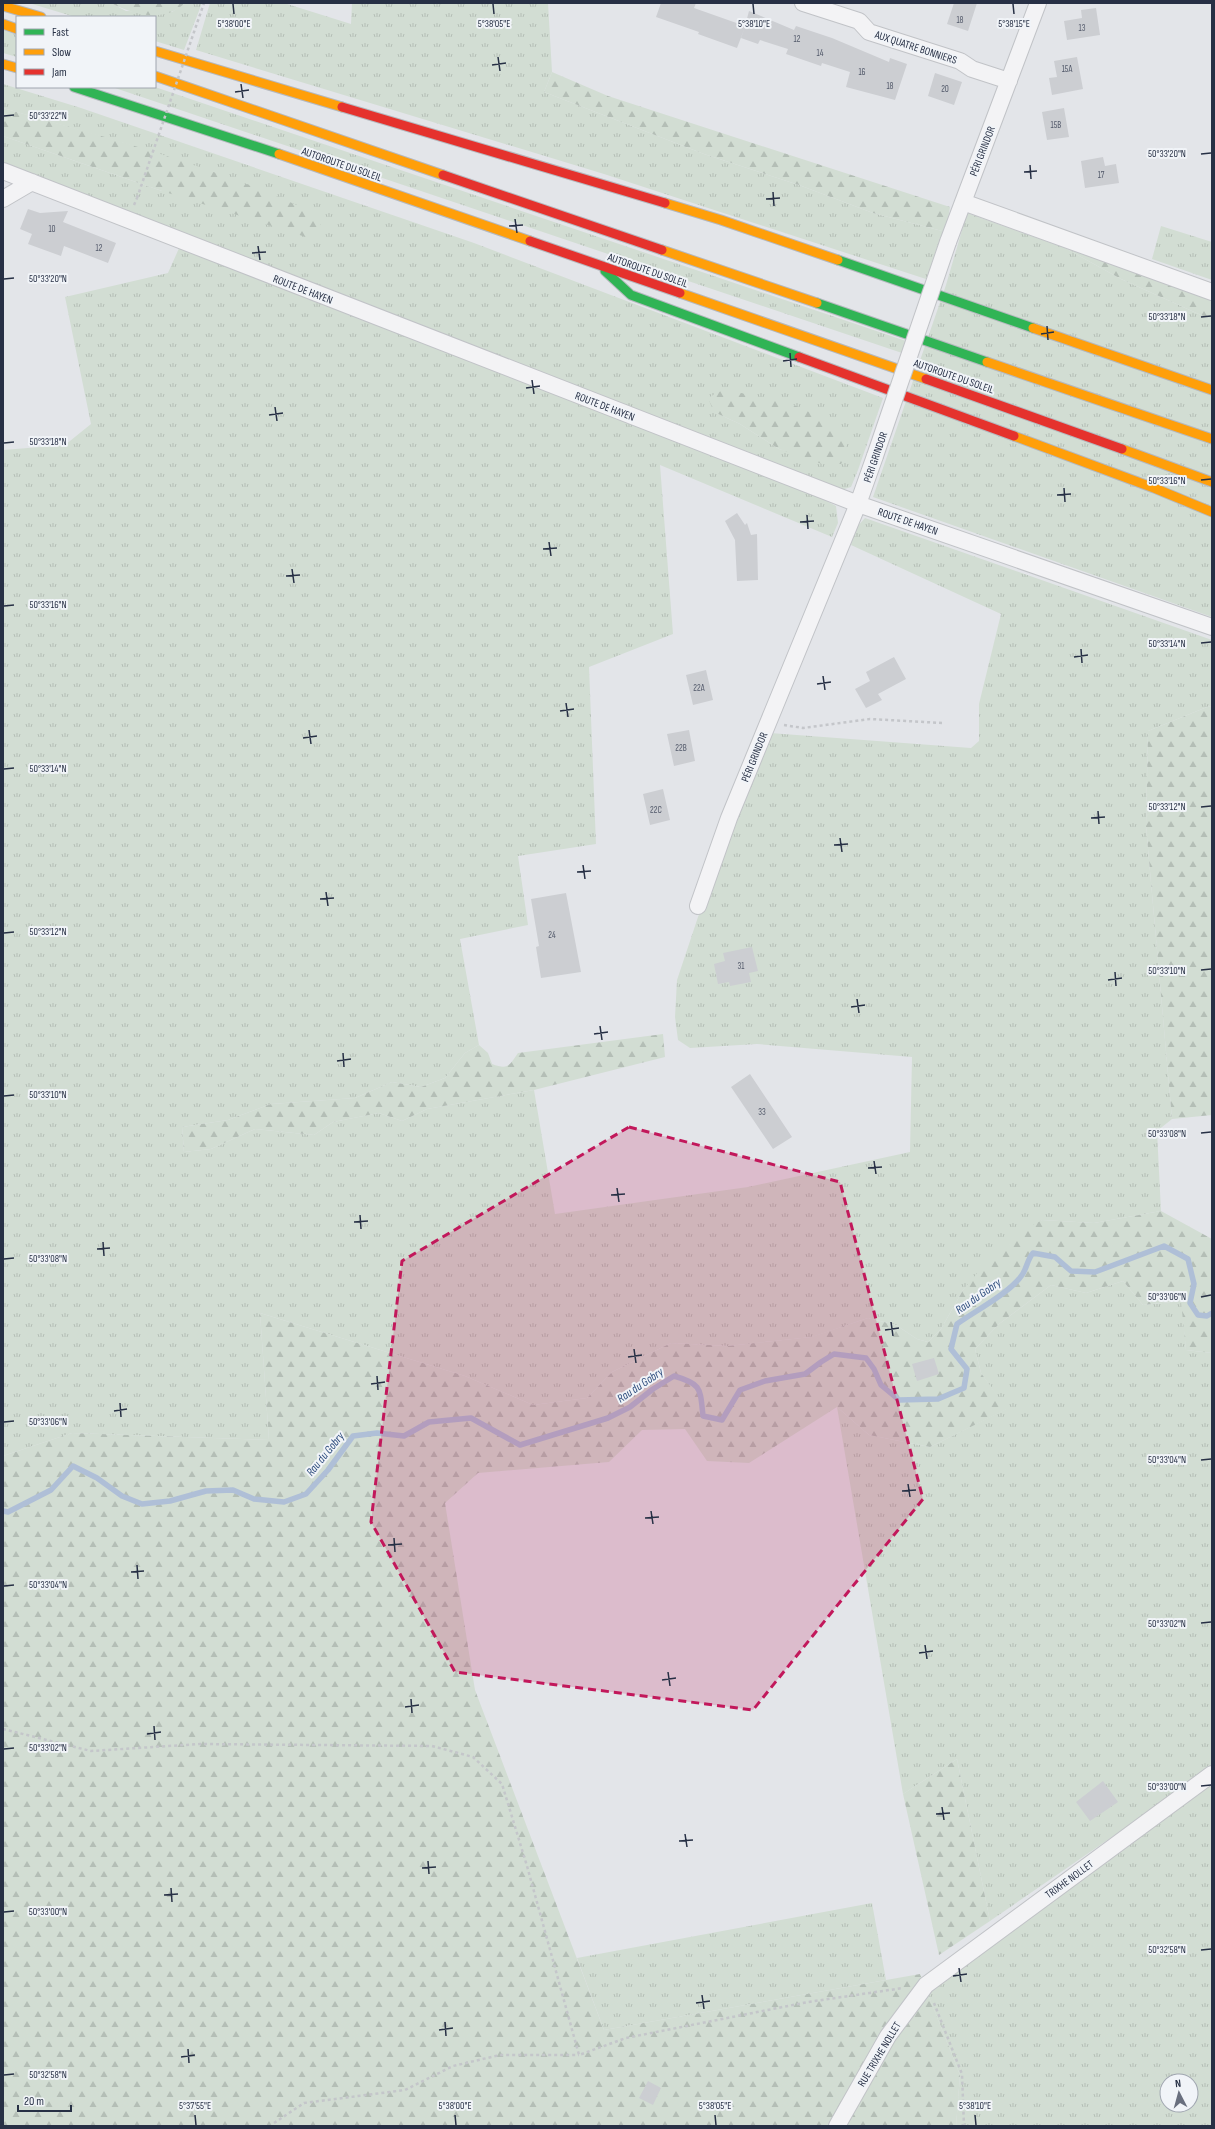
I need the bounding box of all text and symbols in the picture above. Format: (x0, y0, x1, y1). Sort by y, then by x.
house number: 18 (956, 15, 964, 26)
legend (16, 16, 156, 88)
text: 5°38'00"E (217, 18, 251, 30)
text: 5°38'05"E (478, 18, 510, 30)
text: 5°38'10"E (738, 18, 770, 30)
text: 5°38'15"E (998, 18, 1030, 30)
house number: 13 (1079, 23, 1086, 34)
text: Fast (52, 25, 69, 40)
street label: AUX QUATRE BONNIERS (872, 28, 959, 67)
house number: 12 (794, 34, 801, 45)
text: Slow (52, 45, 71, 60)
house number: 14 (817, 48, 824, 59)
house number: 15A (1062, 64, 1072, 75)
text: Jam (51, 65, 67, 80)
house number: 16 (858, 67, 866, 78)
house number: 18 (886, 81, 894, 92)
house number: 20 (941, 84, 949, 95)
text: 50°33'22"N (29, 110, 67, 122)
house number: 15B (1051, 120, 1061, 131)
street label: PÉRI GRINDOR (967, 124, 998, 178)
street label: AUTOROUTE DU SOLEIL (299, 144, 384, 184)
text: 50°33'20"N (1148, 148, 1186, 160)
house number: 17 (1098, 170, 1105, 181)
house number: 10 (48, 224, 56, 235)
house number: 12 (96, 243, 103, 254)
street label: AUTOROUTE DU SOLEIL (605, 250, 690, 290)
street label: ROUTE DE HAYEN (271, 272, 334, 307)
text: 50°33'20"N (29, 273, 67, 285)
text: 50°33'18"N (1148, 311, 1186, 323)
street label: AUTOROUTE DU SOLEIL (911, 356, 996, 396)
street label: ROUTE DE HAYEN (573, 389, 636, 424)
street label: PÉRI GRINDOR (861, 430, 890, 484)
text: 50°33'18"N (29, 436, 67, 448)
text: 50°33'16"N (1148, 475, 1186, 487)
street label: ROUTE DE HAYEN (876, 505, 940, 538)
text: 50°33'16"N (29, 599, 67, 611)
text: 50°33'14"N (1148, 638, 1186, 650)
house number: 22A (693, 683, 705, 694)
street label: PÉRI GRINDOR (739, 730, 770, 784)
house number: 22B (675, 743, 687, 754)
text: 50°33'14"N (29, 763, 67, 775)
text: 50°33'12"N (1148, 801, 1186, 813)
house number: 22C (650, 805, 662, 816)
text: 50°33'12"N (29, 926, 67, 938)
house number: 24 (548, 930, 556, 941)
house number: 31 (738, 961, 745, 972)
text: 50°33'10"N (1148, 965, 1186, 977)
text: 50°33'10"N (29, 1089, 67, 1101)
house number: 33 (758, 1107, 766, 1118)
text: 50°33'08"N (1148, 1128, 1186, 1140)
text: 50°33'08"N (29, 1253, 67, 1265)
water label: Rau du Gobry (953, 1275, 1004, 1318)
text: 50°33'06"N (1148, 1291, 1186, 1303)
water label: Rau du Gobry (614, 1364, 667, 1406)
text: 50°33'06"N (29, 1416, 67, 1428)
water label: Rau du Gobry (303, 1429, 348, 1479)
text: 50°33'04"N (1148, 1454, 1186, 1466)
text: 50°33'04"N (29, 1579, 67, 1591)
text: 50°33'02"N (1148, 1618, 1186, 1630)
text: 50°33'02"N (29, 1742, 67, 1754)
text: 50°33'00"N (1148, 1781, 1186, 1793)
street label: TRIXHE NOLLET (1043, 1857, 1096, 1901)
text: 50°33'00"N (29, 1906, 67, 1918)
text: 50°32'58"N (1148, 1944, 1186, 1956)
street label: RUE TRIXHE NOLLET (855, 2019, 904, 2089)
text: 50°32'58"N (29, 2069, 67, 2081)
north arrow (1159, 2073, 1199, 2113)
text: N (1174, 2077, 1182, 2090)
scale bar (18, 2087, 71, 2113)
text: 20 m (24, 2094, 44, 2109)
text: 5°37'55"E (179, 2100, 211, 2112)
text: 5°38'00"E (438, 2100, 472, 2112)
text: 5°38'05"E (699, 2100, 731, 2112)
text: 5°38'10"E (959, 2100, 991, 2112)

